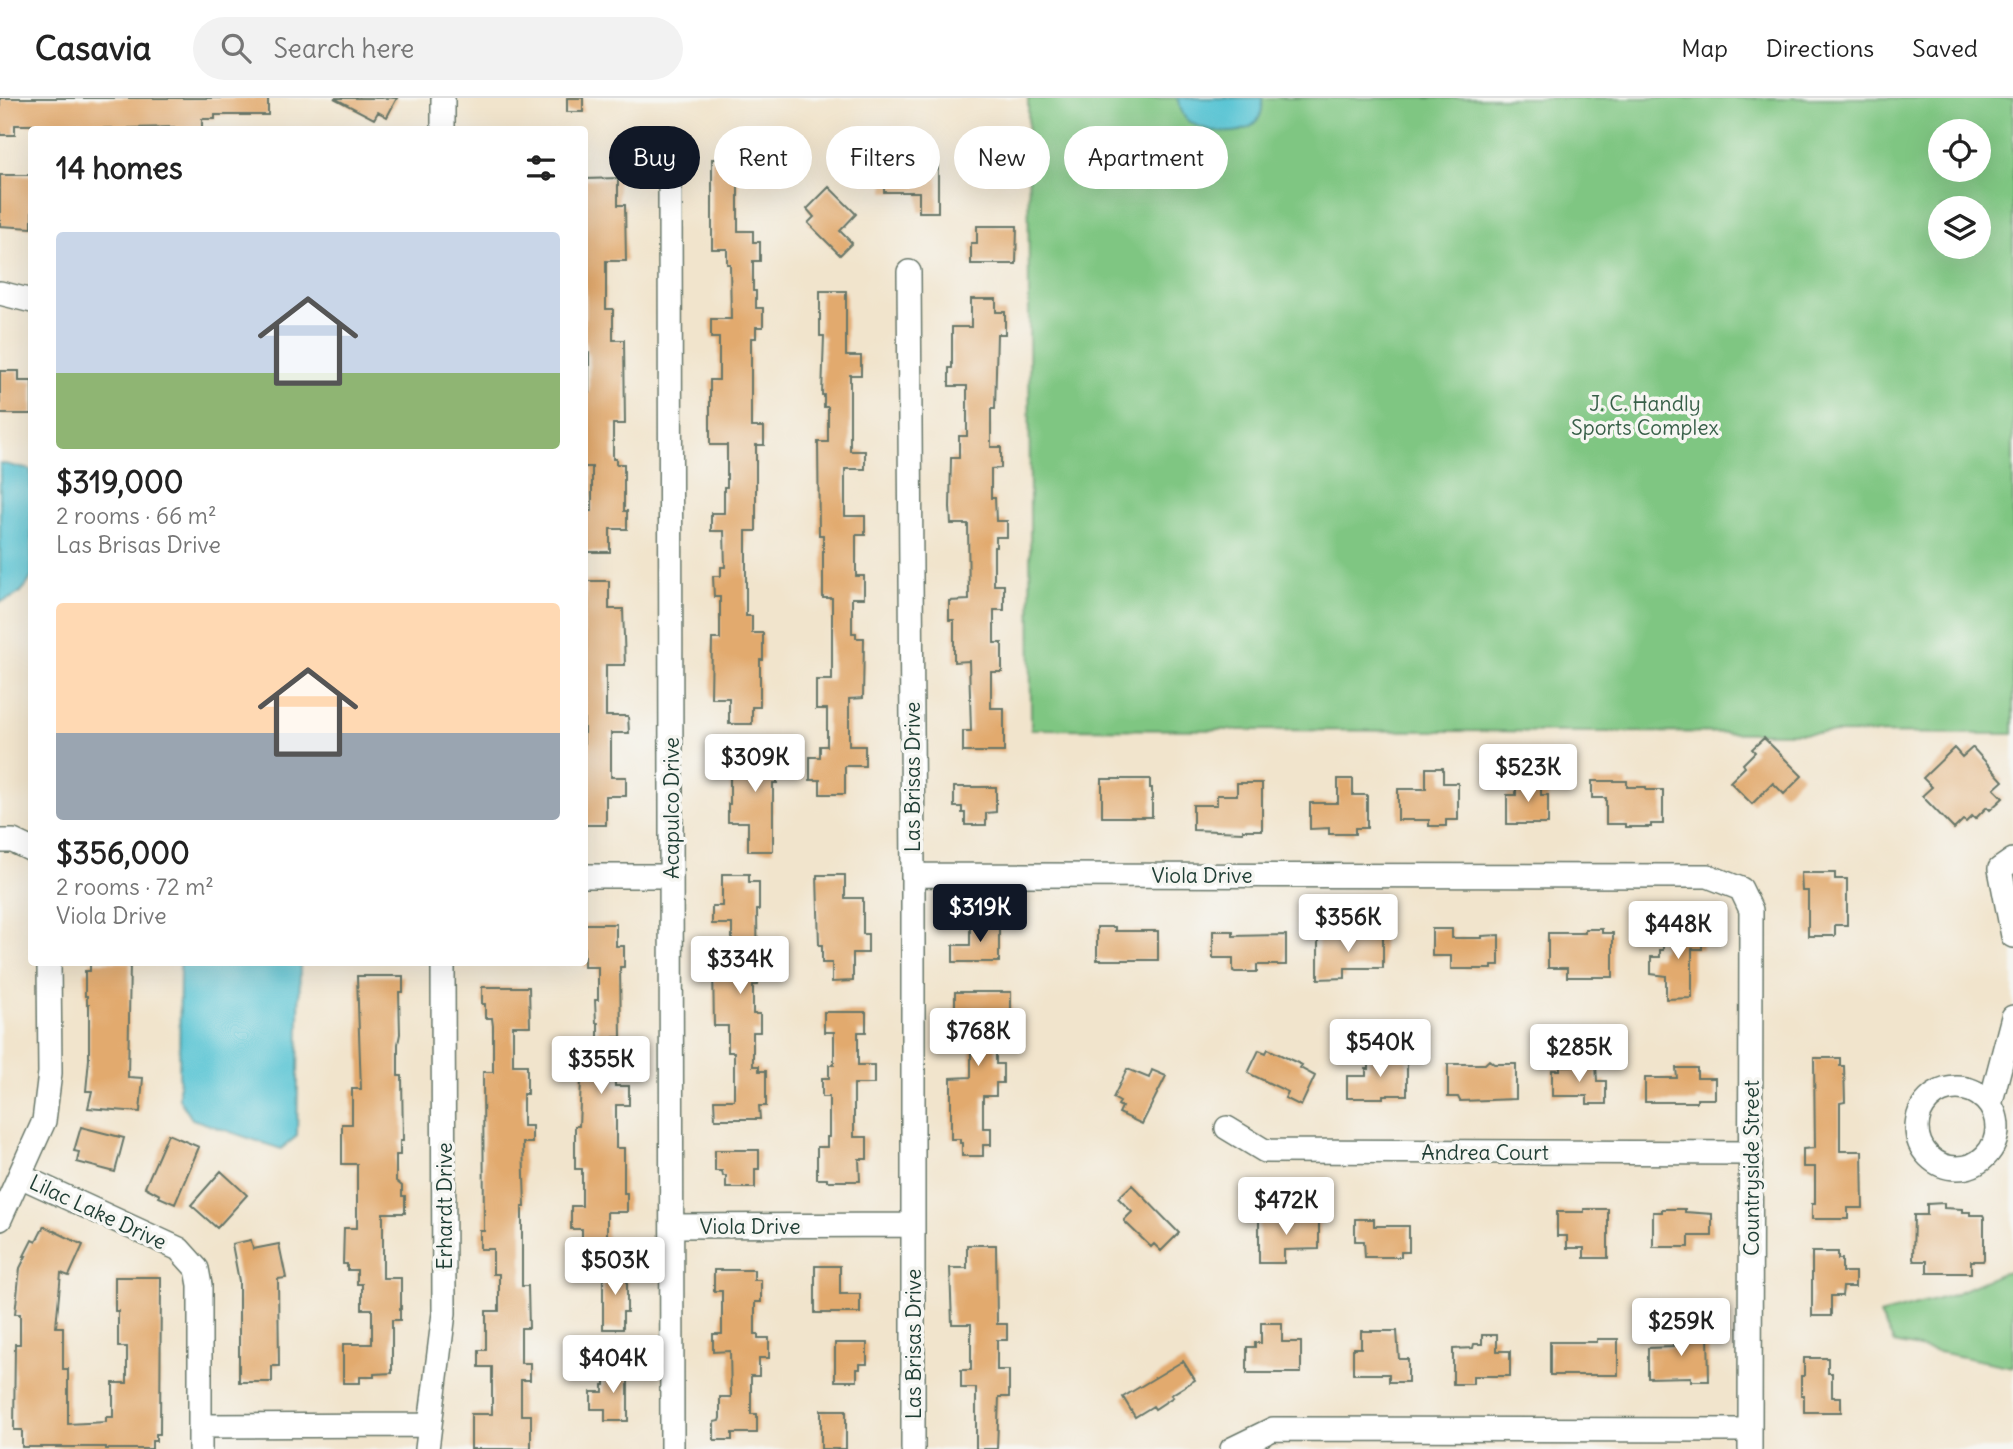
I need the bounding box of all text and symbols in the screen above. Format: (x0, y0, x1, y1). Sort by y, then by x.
search box (193, 17, 683, 80)
text: Casavia (35, 27, 151, 69)
icon: search (217, 29, 255, 67)
text: Search here (273, 32, 414, 65)
text: Map (1681, 33, 1728, 63)
text: Directions (1766, 33, 1874, 63)
text: Saved (1912, 33, 1978, 63)
map controls (1928, 119, 1991, 259)
button: locate (1928, 119, 1991, 182)
chip: Buy (609, 126, 700, 189)
chip: Rent (714, 126, 812, 189)
chip: Filters (826, 126, 940, 189)
chip: New (954, 126, 1050, 189)
chip: Apartment (1064, 126, 1228, 189)
text: 14 homes (56, 149, 183, 187)
icon: filters (522, 149, 560, 187)
button: layers (1928, 196, 1991, 259)
icon: home (245, 278, 371, 404)
park label: J. C. Handly Sports Complex (1571, 390, 1719, 441)
text: $319,000 (56, 463, 183, 501)
text: 2 rooms · 66 m² (56, 501, 217, 530)
text: Las Brisas Drive (56, 530, 221, 559)
icon: home (245, 649, 371, 775)
street label: Las Brisas Drive (899, 702, 926, 852)
pin: $309K (706, 734, 804, 794)
street label: Acapulco Drive (658, 737, 685, 879)
text: $309K (721, 742, 789, 771)
pin: $523K (1479, 744, 1577, 804)
text: $523K (1495, 752, 1561, 781)
text: $356,000 (56, 834, 190, 872)
street label: Viola Drive (1152, 862, 1253, 889)
text: 2 rooms · 72 m² (56, 872, 214, 901)
pin: $319K (931, 884, 1029, 944)
text: $319K (949, 892, 1011, 921)
pin: $356K (1299, 894, 1397, 954)
text: Viola Drive (56, 901, 167, 930)
text: $356K (1315, 902, 1381, 931)
pin: $448K (1629, 902, 1727, 961)
text: $448K (1645, 909, 1711, 938)
pin: $334K (691, 936, 789, 996)
text: $334K (707, 944, 773, 973)
pin: $768K (929, 1009, 1027, 1068)
text: $768K (946, 1016, 1010, 1045)
pin: $540K (1331, 1020, 1429, 1079)
pin: $285K (1530, 1024, 1628, 1084)
text: $540K (1346, 1027, 1414, 1056)
text: $285K (1546, 1032, 1612, 1061)
pin: $355K (552, 1037, 650, 1096)
text: $355K (568, 1044, 634, 1073)
street label: Countryside Street (1738, 1080, 1765, 1256)
street label: Andrea Court (1421, 1139, 1549, 1166)
street label: Erhardt Drive (431, 1142, 458, 1270)
street label: Lilac Lake Drive (25, 1168, 171, 1256)
pin: $472K (1237, 1178, 1335, 1237)
text: $472K (1254, 1185, 1318, 1214)
street label: Viola Drive (700, 1213, 801, 1240)
pin: $503K (566, 1238, 664, 1297)
text: $503K (581, 1245, 649, 1274)
street label: Las Brisas Drive (900, 1269, 927, 1419)
pin: $259K (1632, 1298, 1730, 1358)
text: $259K (1648, 1306, 1714, 1335)
pin: $404K (564, 1336, 662, 1395)
text: $404K (579, 1343, 647, 1372)

